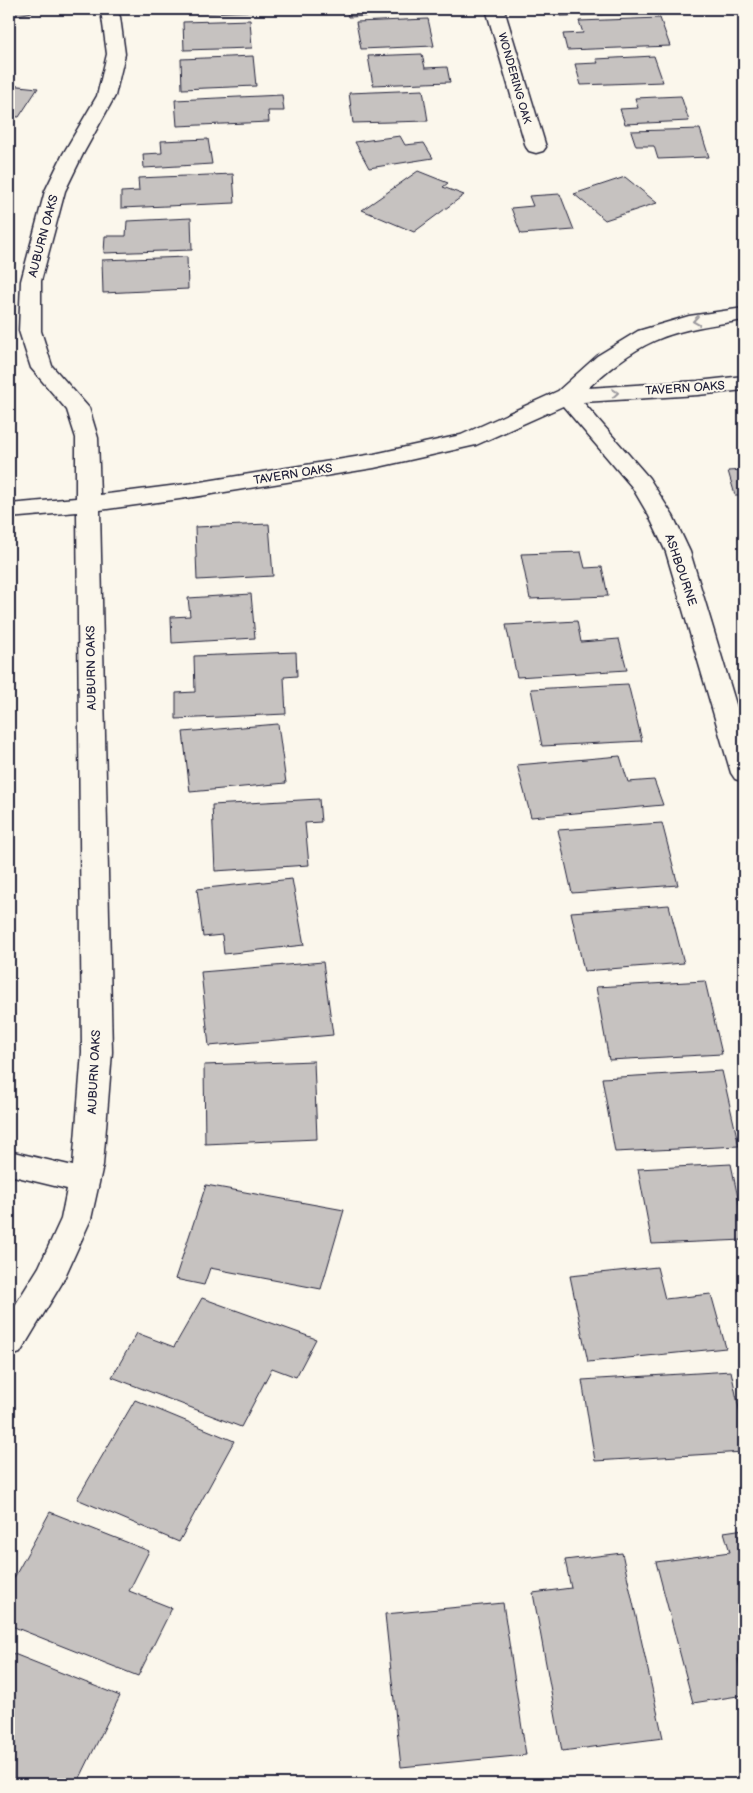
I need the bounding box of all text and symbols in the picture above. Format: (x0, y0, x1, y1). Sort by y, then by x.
street label: WONDERING OAK (495, 31, 534, 126)
street label: AUBURN OAKS (25, 193, 62, 279)
one-way arrow (692, 316, 700, 326)
street label: TAVERN OAKS (645, 378, 725, 399)
one-way arrow (611, 387, 619, 398)
street label: TAVERN OAKS (253, 461, 334, 488)
street label: ASHBOURNE (661, 532, 700, 608)
street label: AUBURN OAKS (83, 625, 100, 710)
street label: AUBURN OAKS (85, 1029, 104, 1115)

